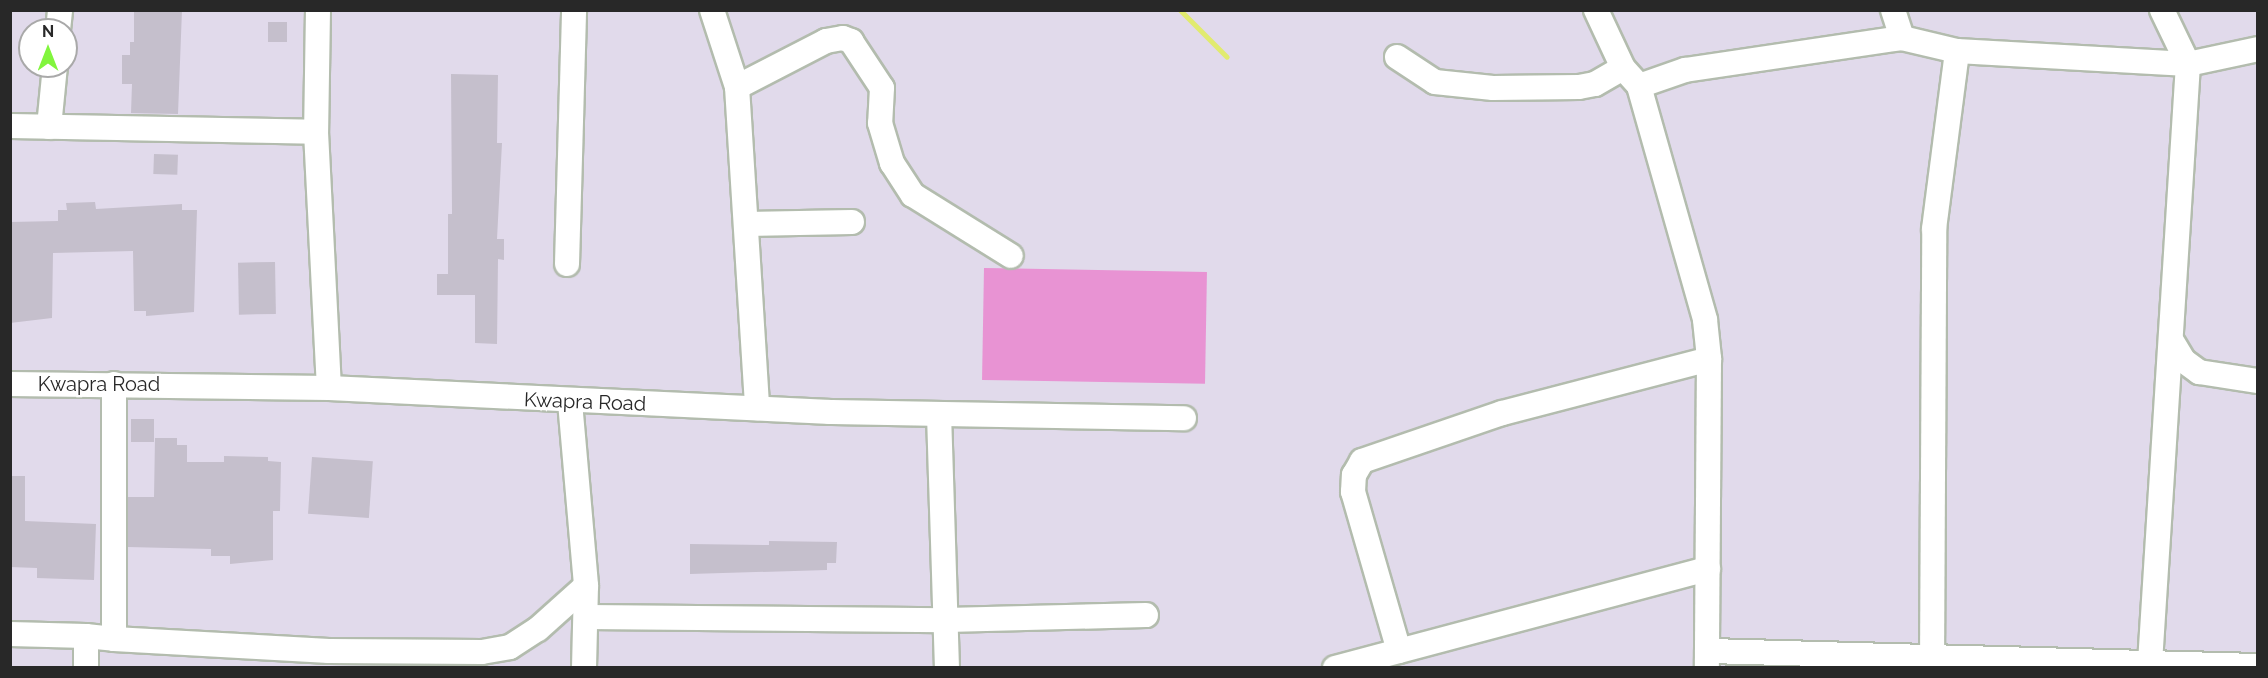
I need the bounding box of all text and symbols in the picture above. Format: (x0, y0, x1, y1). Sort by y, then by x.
north arrow (18, 18, 78, 78)
text: N (42, 22, 54, 41)
street label: Kwapra Road (38, 372, 160, 396)
street label: Kwapra Road (523, 388, 647, 416)

